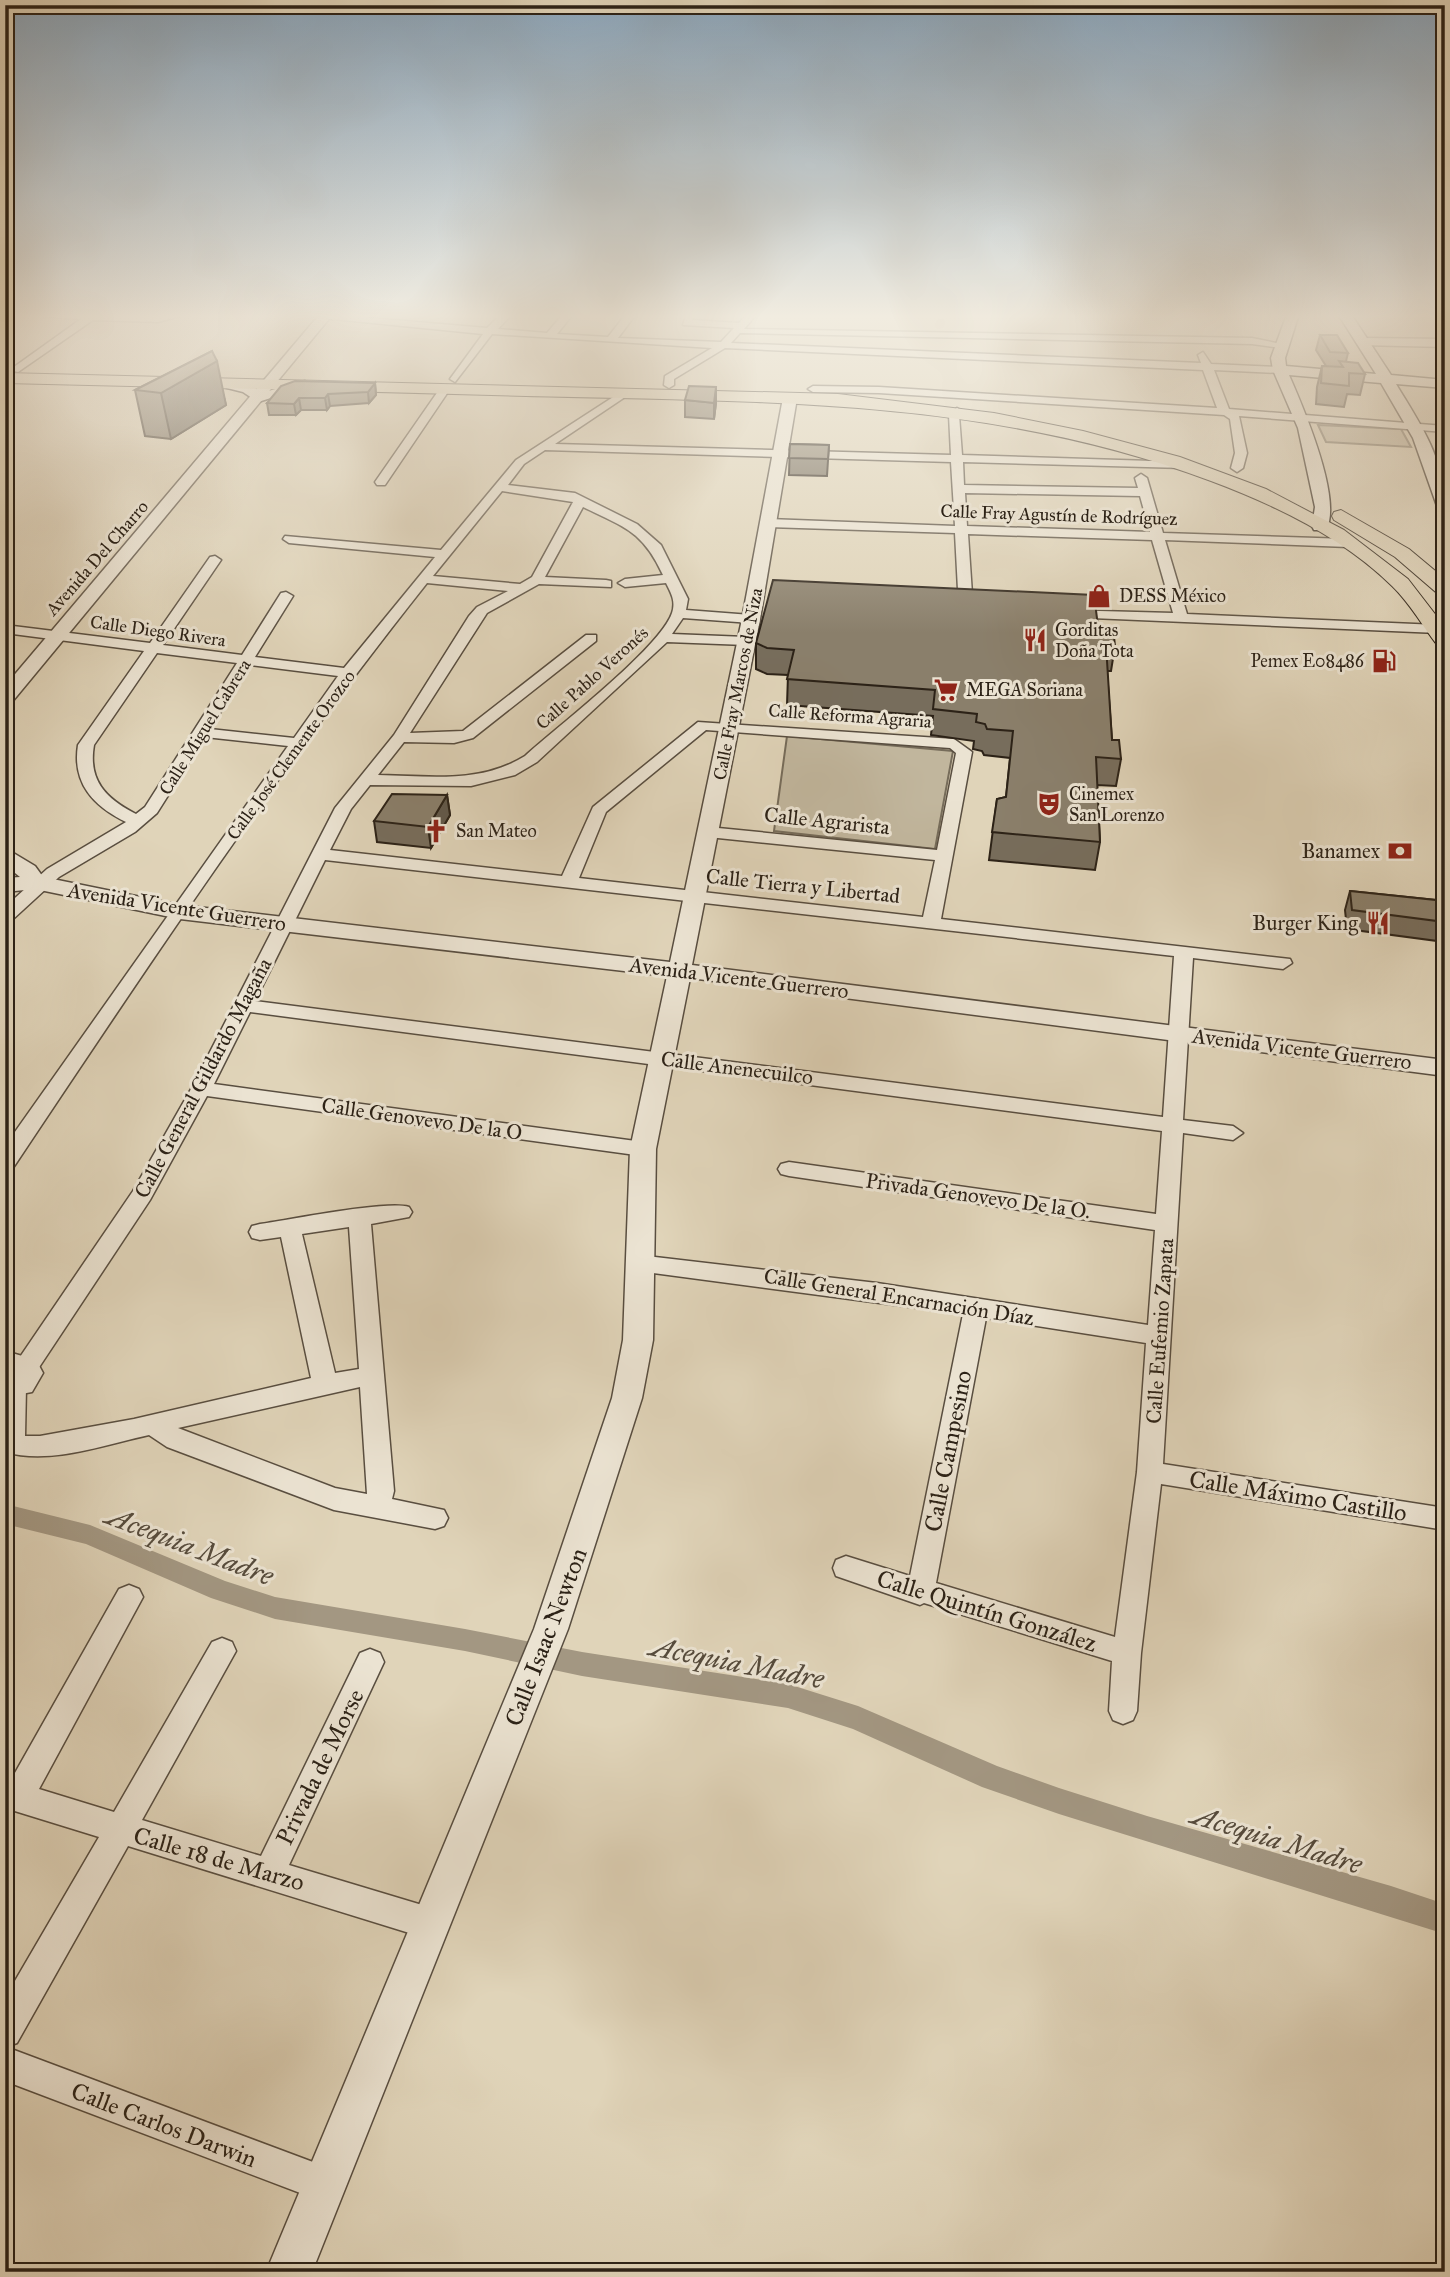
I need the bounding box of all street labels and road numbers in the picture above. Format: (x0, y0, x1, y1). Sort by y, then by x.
street label: Avenida Del Charro (40, 496, 153, 621)
street label: Calle Fray Agustín de Rodríguez (940, 500, 1178, 531)
street label: Calle Fray Marcos de Niza (709, 586, 768, 782)
street label: Calle Diego Rivera (89, 611, 228, 652)
street label: Calle Pablo Veronés (531, 622, 653, 734)
street label: Calle Miguel Cabrera (154, 655, 257, 799)
street label: Calle José Clemente Orozco (222, 666, 361, 845)
street label: Calle Reforma Agraria (768, 699, 933, 734)
street label: Calle Agrarista (763, 801, 891, 841)
street label: Calle Tierra y Libertad (705, 863, 902, 909)
street label: Avenida Vicente Guerrero (65, 877, 288, 937)
street label: Avenida Vicente Guerrero (627, 952, 850, 1004)
street label: Calle General Gildardo Magaña (129, 953, 277, 1202)
street label: Avenida Vicente Guerrero (1190, 1023, 1413, 1075)
street label: Calle Anenecuilco (659, 1046, 815, 1090)
street label: Calle Genovevo De la O (320, 1092, 524, 1146)
street label: Privada Genovevo De la O. (864, 1167, 1092, 1225)
street label: Calle Eufemio Zapata (1141, 1237, 1179, 1425)
street label: Calle General Encarnación Díaz (762, 1263, 1036, 1331)
street label: Calle Campesino (918, 1368, 978, 1534)
street label: Calle Máximo Castillo (1187, 1464, 1409, 1528)
street label: Calle Isaac Newton (498, 1544, 594, 1730)
street label: Calle Quintín González (873, 1563, 1101, 1659)
street label: Privada de Morse (269, 1684, 371, 1850)
street label: Calle 18 de Marzo (130, 1820, 308, 1898)
street label: Calle Carlos Darwin (67, 2076, 261, 2174)

